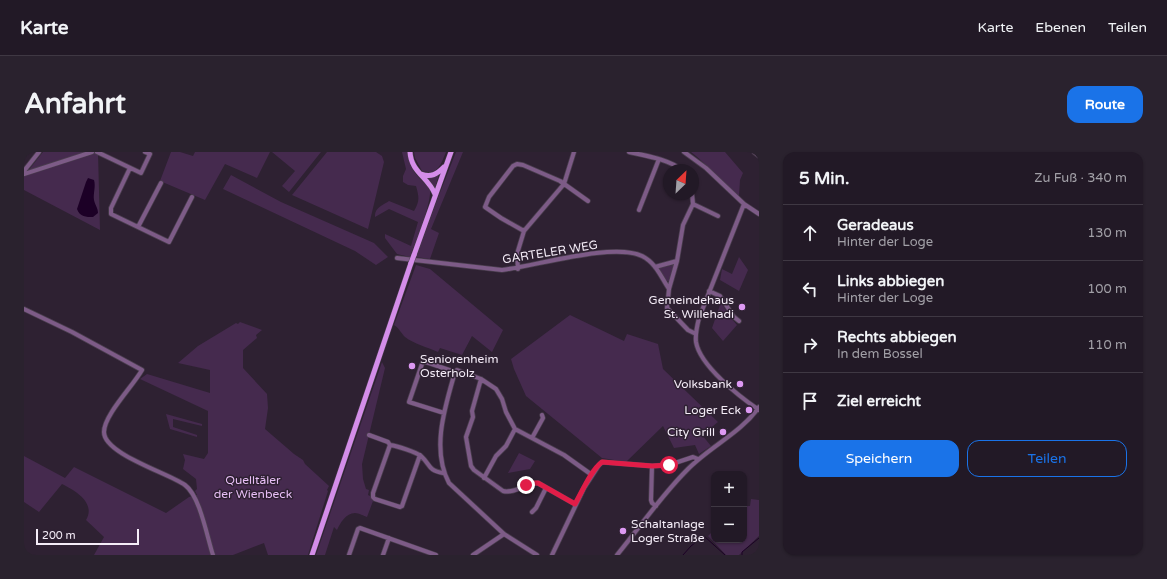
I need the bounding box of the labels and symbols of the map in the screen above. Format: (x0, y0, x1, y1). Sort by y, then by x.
north arrow (663, 164, 699, 200)
street label: GARTELER WEG (501, 238, 599, 266)
place label: Gemeindehaus St. Willehadi (649, 293, 734, 321)
marker: Gemeindehaus St. Willehadi (737, 302, 747, 312)
place label: Seniorenheim Osterholz (420, 352, 498, 380)
marker: Seniorenheim Osterholz (407, 361, 417, 371)
place label: Volksbank (674, 377, 732, 391)
marker: Volksbank (735, 379, 745, 389)
place label: Loger Eck (684, 403, 741, 417)
marker: Loger Eck (744, 405, 754, 415)
place label: City Grill (667, 425, 715, 439)
marker: City Grill (718, 427, 728, 437)
route start (660, 456, 678, 474)
park label: Quelltäler der Wienbeck (214, 473, 293, 501)
route end (517, 476, 535, 494)
place label: Schaltanlage Loger Straße (631, 517, 705, 545)
marker: Schaltanlage Loger Straße (618, 526, 628, 536)
scale bar (36, 527, 139, 546)

